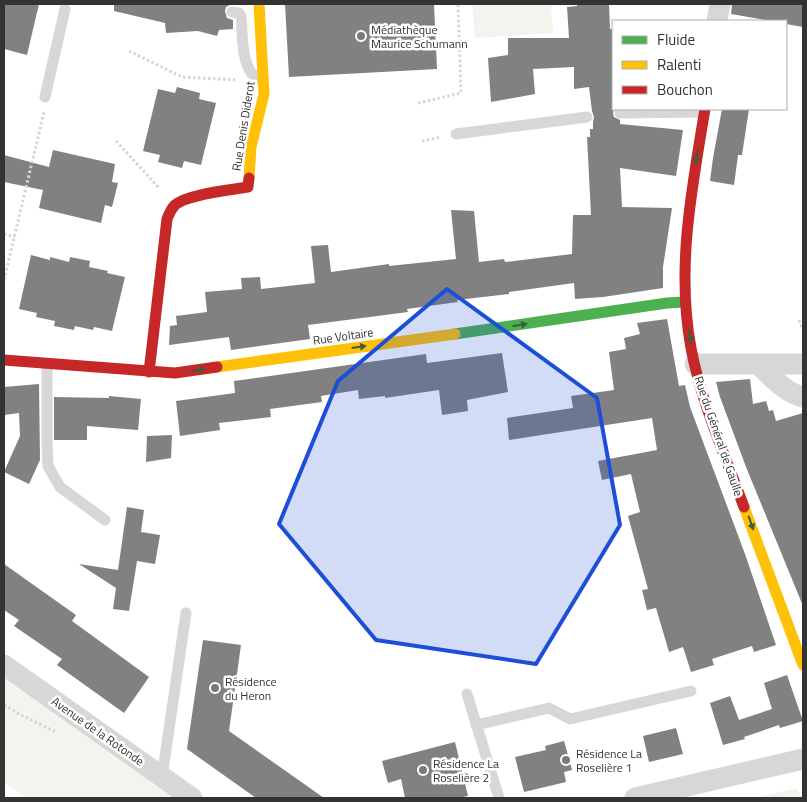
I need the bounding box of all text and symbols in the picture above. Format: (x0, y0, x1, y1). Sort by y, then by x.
place label: Médiathèque Maurice Schumann (371, 20, 468, 53)
legend (612, 20, 787, 110)
text: Fluide (657, 28, 695, 51)
marker: Médiathèque Maurice Schumann (355, 30, 367, 42)
text: Ralenti (657, 53, 701, 76)
text: Bouchon (657, 78, 713, 101)
street label: Rue Denis Diderot (227, 79, 260, 172)
one-way arrow (692, 149, 700, 165)
one-way arrow (512, 320, 528, 328)
street label: Rue Voltaire (311, 322, 375, 350)
one-way arrow (686, 328, 694, 344)
one-way arrow (351, 343, 367, 351)
one-way arrow (190, 365, 206, 373)
street label: Rue du Général de Gaulle (690, 373, 748, 499)
one-way arrow (747, 516, 755, 530)
place label: Résidence du Heron (225, 672, 277, 705)
marker: Résidence du Heron (209, 682, 221, 694)
street label: Avenue de la Rotonde (48, 692, 148, 770)
place label: Résidence La Roselière 1 (576, 744, 642, 777)
place label: Résidence La Roselière 2 (433, 754, 499, 787)
marker: Résidence La Roselière 1 (560, 754, 572, 766)
marker: Résidence La Roselière 2 (417, 764, 429, 776)

